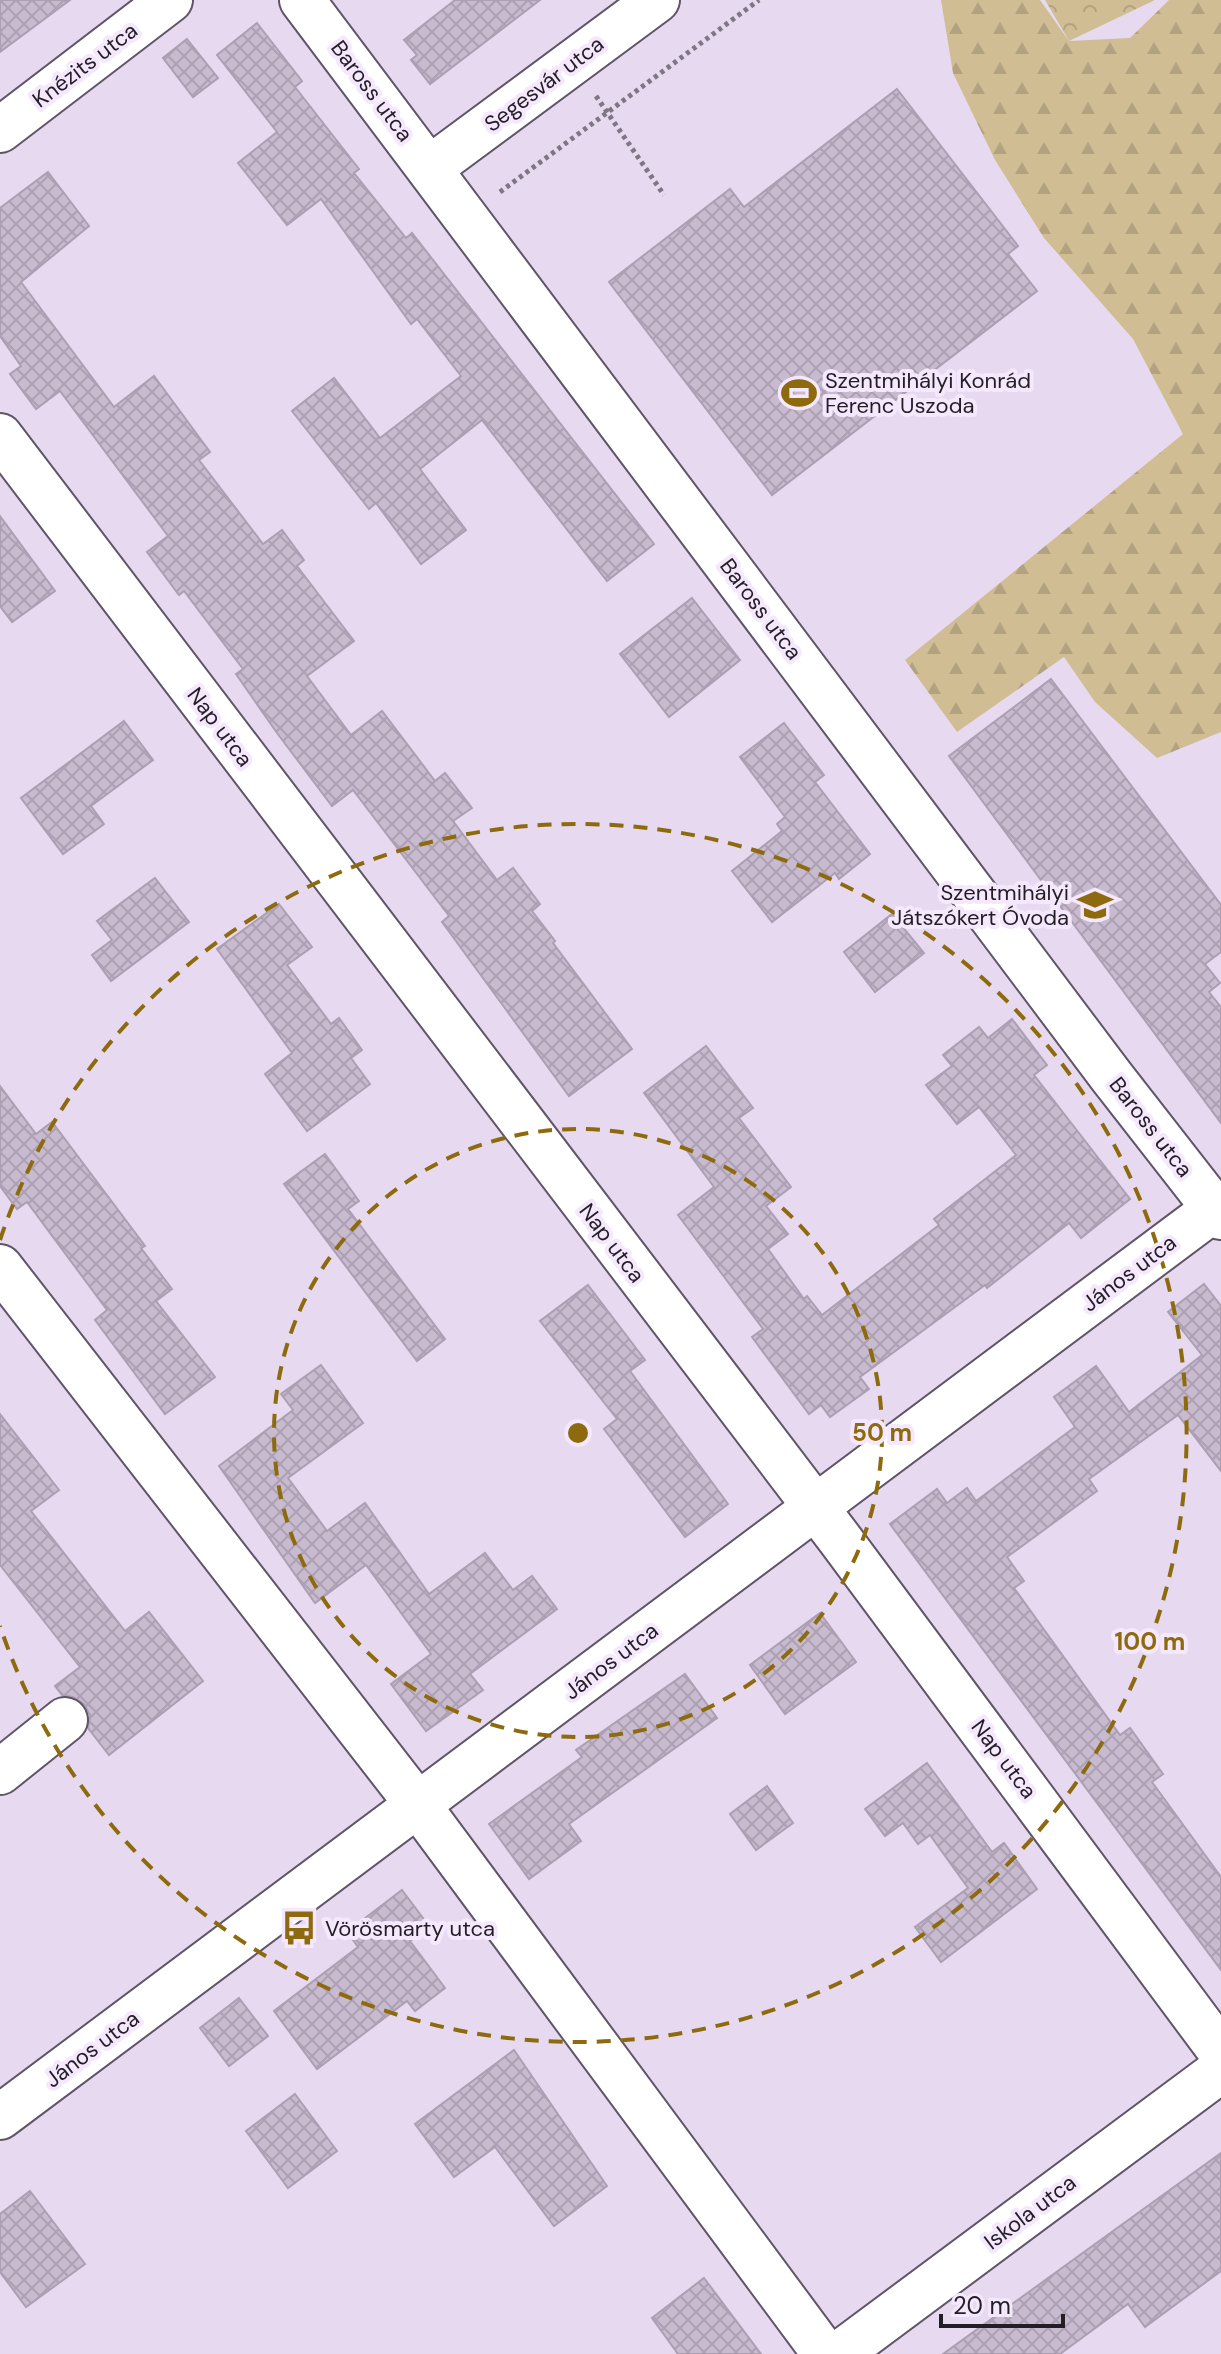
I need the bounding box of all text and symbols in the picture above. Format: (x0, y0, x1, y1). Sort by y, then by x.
street label: Knézits utca (27, 16, 143, 114)
street label: Segesvár utca (478, 30, 610, 138)
street label: Baross utca (324, 35, 420, 147)
place label: Szentmihályi Konrád Ferenc Uszoda (825, 366, 1031, 420)
sports icon: Szentmihályi Konrád Ferenc Uszoda (780, 374, 818, 412)
street label: Baross utca (713, 553, 809, 665)
street label: Nap utca (181, 681, 259, 773)
place label: Szentmihályi Játszókert Óvoda (891, 878, 1069, 932)
school or university icon: Szentmihályi Játszókert Óvoda (1076, 886, 1114, 924)
street label: Baross utca (1103, 1071, 1199, 1183)
street label: Nap utca (573, 1197, 651, 1289)
street label: János utca (1076, 1228, 1182, 1318)
text: 50 m (852, 1417, 912, 1448)
centre of rings (564, 1419, 592, 1447)
street label: János utca (558, 1616, 664, 1706)
text: 100 m (1115, 1626, 1185, 1657)
street label: Nap utca (965, 1713, 1043, 1805)
bus stop icon: Vörösmarty utca (280, 1909, 318, 1947)
place label: Vörösmarty utca (325, 1914, 495, 1943)
street label: János utca (39, 2004, 145, 2094)
street label: Iskola utca (978, 2168, 1082, 2256)
scale bar (941, 2278, 1063, 2328)
text: 20 m (953, 2290, 1011, 2321)

